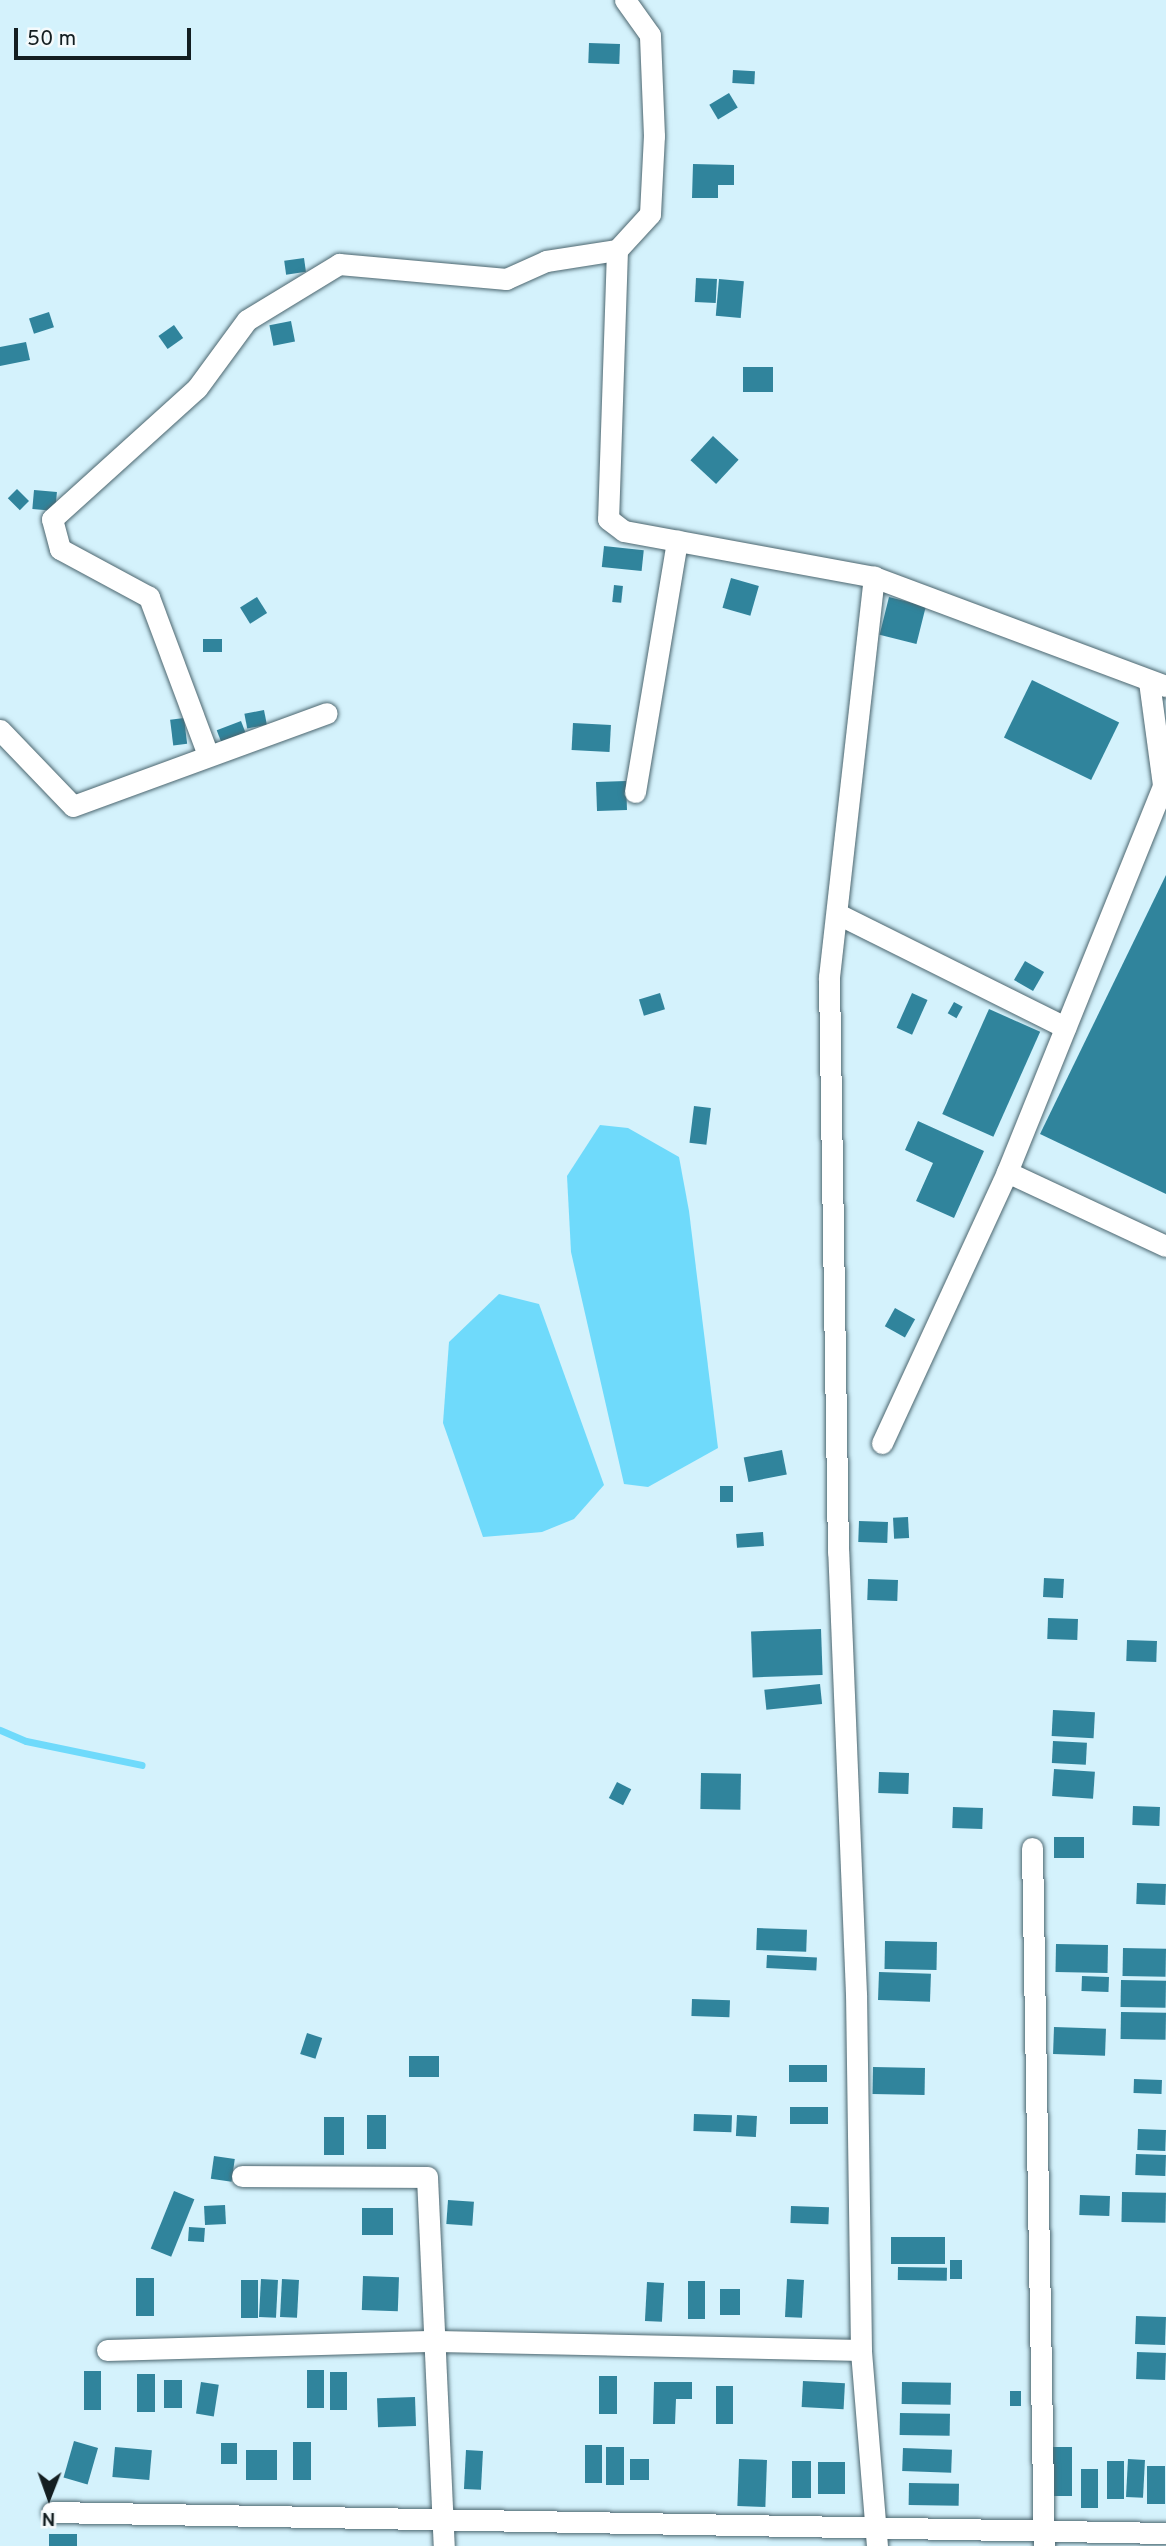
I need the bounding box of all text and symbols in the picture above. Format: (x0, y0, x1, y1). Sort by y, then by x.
scale bar (18, 14, 194, 58)
text: 50 m (27, 26, 76, 53)
north arrow (14, 2462, 84, 2532)
text: N (42, 2506, 56, 2530)

